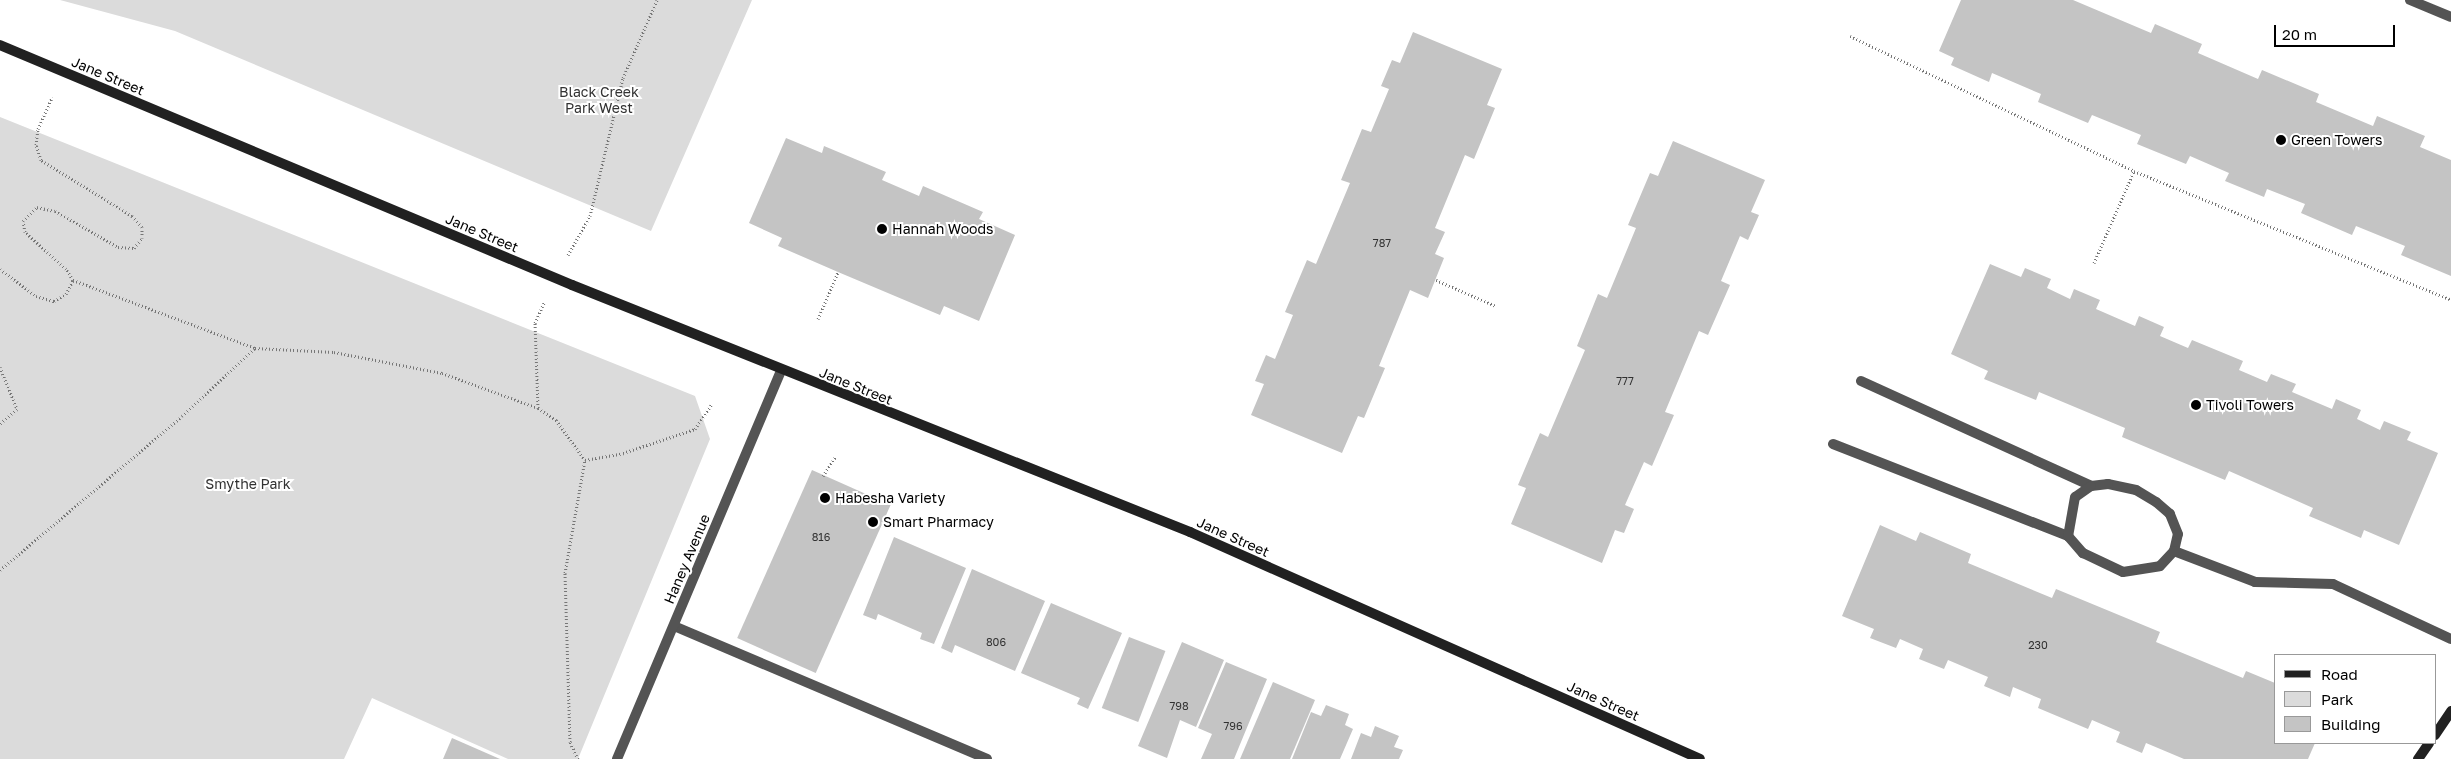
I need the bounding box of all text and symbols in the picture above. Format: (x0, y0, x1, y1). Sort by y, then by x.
scale bar (2276, 15, 2397, 47)
text: 20 m (2282, 25, 2317, 43)
street label: Jane Street (69, 53, 147, 99)
park label: Black Creek Park West (559, 84, 639, 116)
place label: Green Towers (2291, 132, 2382, 148)
marker: Green Towers (2275, 134, 2287, 146)
street label: Jane Street (443, 210, 521, 256)
place label: Hannah Woods (892, 221, 993, 237)
marker: Hannah Woods (876, 223, 888, 235)
house number: 787 (1373, 236, 1391, 250)
street label: Jane Street (817, 364, 895, 408)
house number: 777 (1616, 374, 1634, 388)
place label: Tivoli Towers (2206, 397, 2294, 413)
marker: Tivoli Towers (2190, 399, 2202, 411)
park label: Smythe Park (205, 476, 291, 492)
place label: Habesha Variety (835, 490, 945, 506)
marker: Habesha Variety (819, 492, 831, 504)
street label: Haney Avenue (661, 512, 713, 606)
place label: Smart Pharmacy (883, 514, 994, 530)
street label: Jane Street (1194, 514, 1272, 560)
marker: Smart Pharmacy (867, 516, 879, 528)
house number: 816 (812, 530, 830, 544)
house number: 806 (986, 635, 1006, 649)
house number: 230 (2028, 638, 2048, 652)
legend (2274, 654, 2436, 744)
text: Road (2321, 665, 2358, 683)
street label: Jane Street (1564, 678, 1642, 724)
text: Park (2321, 690, 2353, 708)
house number: 798 (1169, 699, 1189, 713)
text: Building (2321, 715, 2381, 733)
house number: 796 (1223, 719, 1243, 733)

